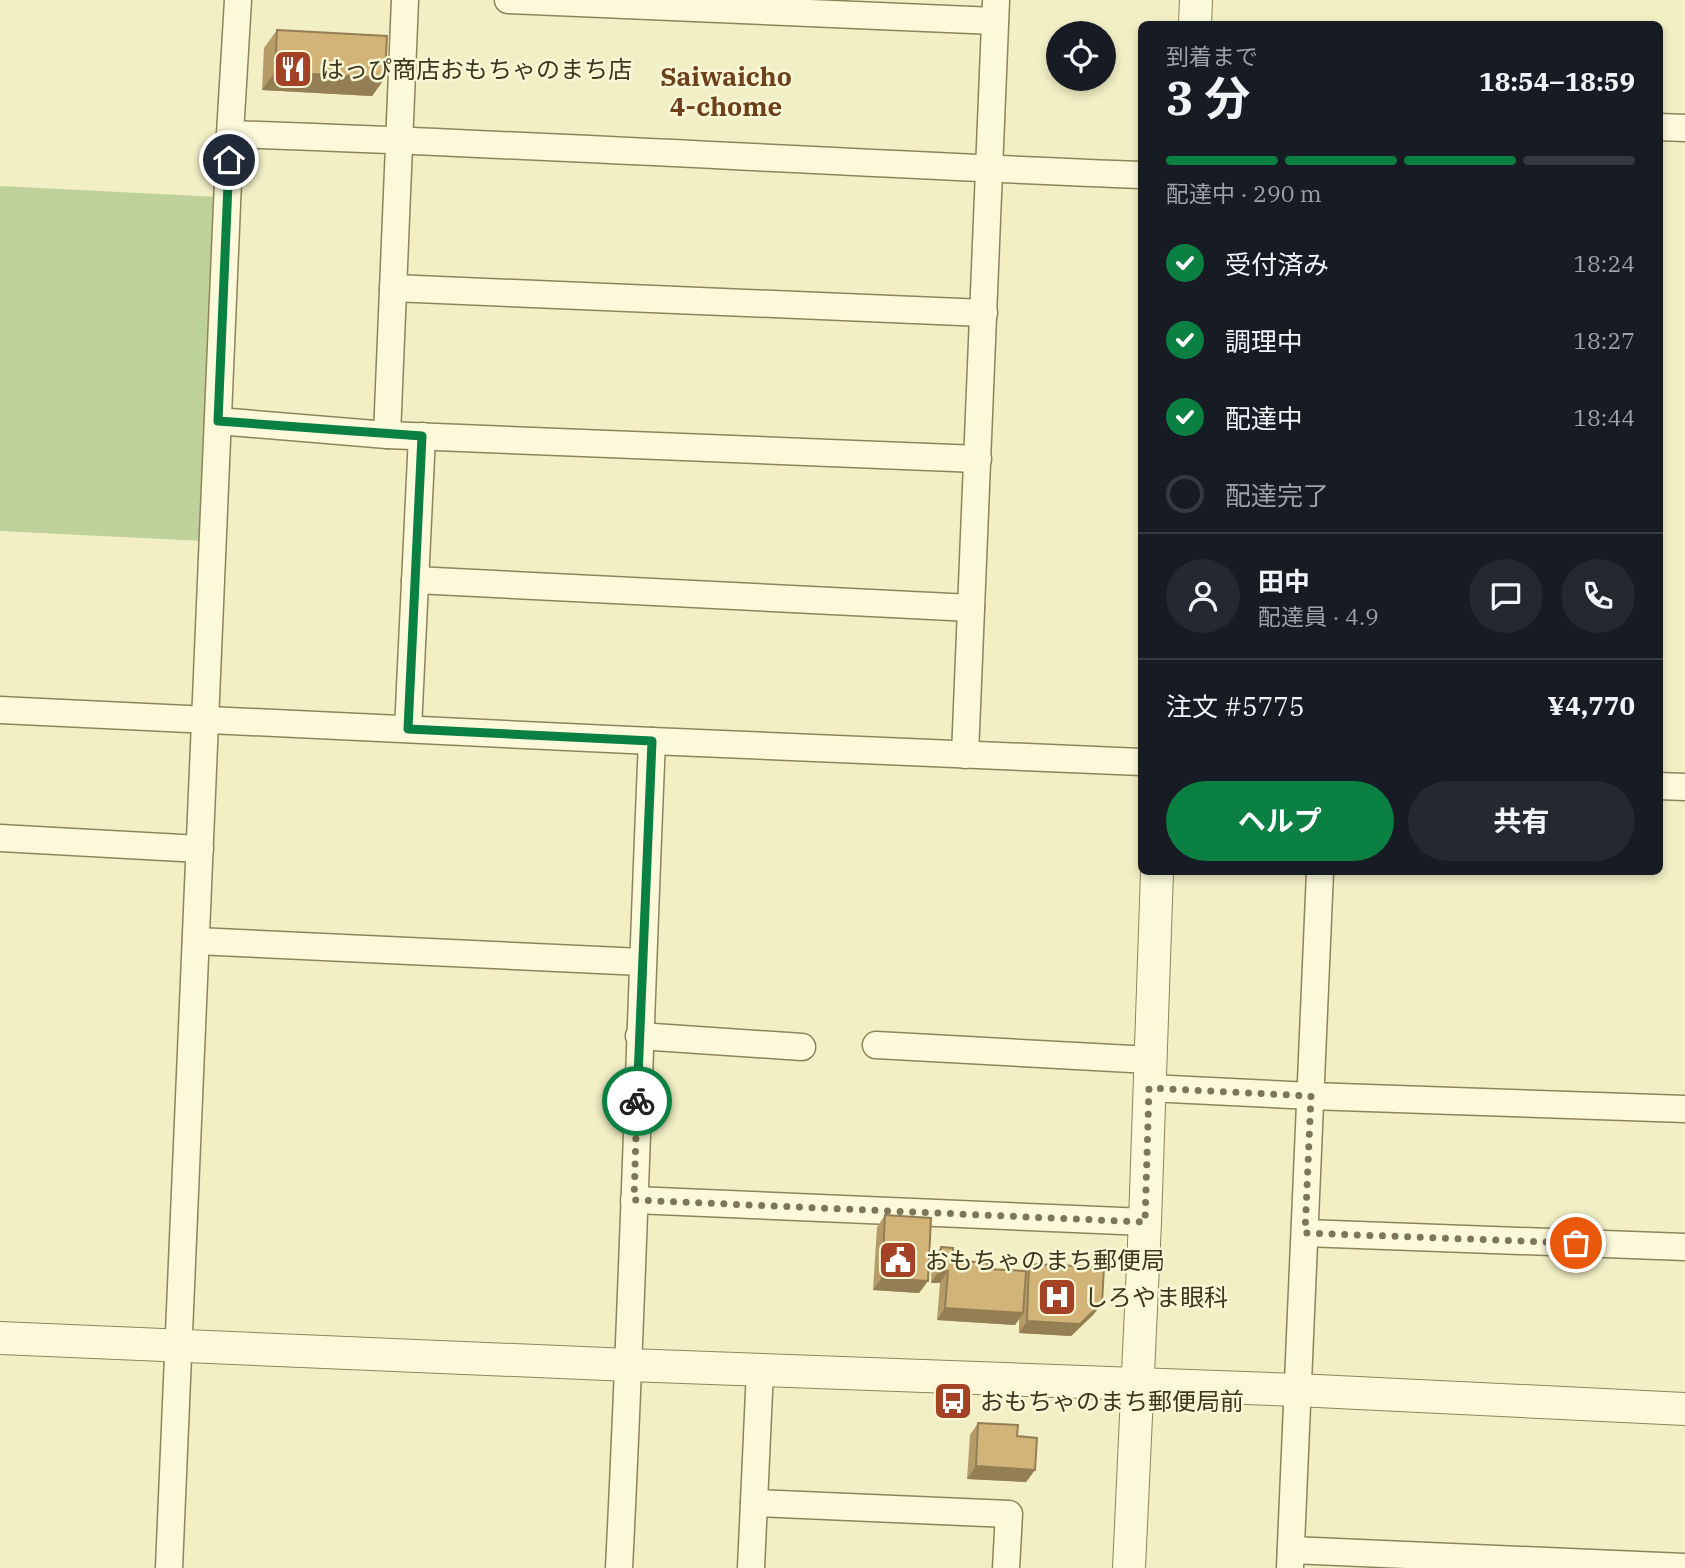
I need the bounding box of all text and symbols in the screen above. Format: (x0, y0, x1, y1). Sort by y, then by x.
map controls (1046, 21, 1116, 91)
button: locate (1046, 21, 1116, 91)
text: 到着まで (1166, 41, 1258, 71)
restaurant icon: はっぴ商店おもちゃのまち店 (272, 48, 314, 90)
place label: はっぴ商店おもちゃのまち店 (320, 53, 632, 85)
district label: Saiwaicho 4-chome (660, 59, 792, 123)
text: 18:54–18:59 (1479, 64, 1635, 98)
text: 3 分 (1166, 68, 1250, 128)
pin (199, 130, 259, 190)
icon: home (210, 141, 248, 179)
text: 配達中 · 290 m (1166, 178, 1322, 208)
icon: check (1166, 244, 1204, 282)
text: 受付済み (1225, 247, 1329, 281)
text: 18:24 (1573, 248, 1635, 278)
icon: check (1166, 321, 1204, 359)
text: 調理中 (1225, 324, 1303, 358)
text: 18:27 (1573, 325, 1635, 355)
icon: check (1166, 398, 1204, 436)
text: 配達中 (1225, 401, 1303, 435)
text: 18:44 (1573, 402, 1635, 432)
text: 配達完了 (1225, 478, 1329, 512)
button: person (1166, 559, 1240, 633)
button: chat (1469, 559, 1543, 633)
button: phone (1561, 559, 1635, 633)
text: 田中 (1258, 564, 1310, 598)
text: 配達員 · 4.9 (1258, 601, 1379, 631)
text: ¥4,770 (1548, 688, 1635, 722)
text: 注文 #5775 (1166, 689, 1305, 723)
button: ヘルプ (1166, 781, 1394, 861)
button: 共有 (1408, 781, 1635, 861)
courier (602, 1066, 672, 1136)
icon: bike (618, 1082, 656, 1120)
pin (1546, 1213, 1606, 1273)
icon: bag (1557, 1224, 1595, 1262)
public building icon: おもちゃのまち郵便局 (877, 1239, 919, 1281)
place label: おもちゃのまち郵便局 (925, 1244, 1165, 1276)
hospital icon: しろやま眼科 (1036, 1276, 1078, 1318)
place label: しろやま眼科 (1084, 1281, 1228, 1313)
bus stop icon: おもちゃのまち郵便局前 (932, 1380, 974, 1422)
place label: おもちゃのまち郵便局前 (980, 1385, 1244, 1417)

